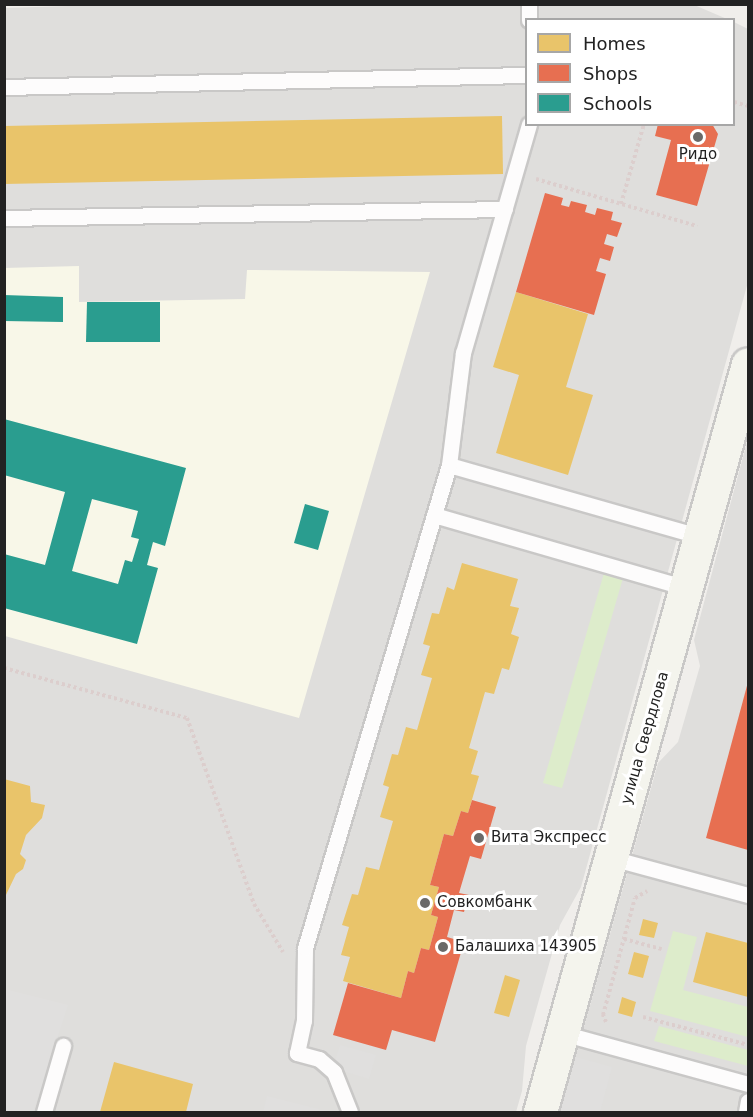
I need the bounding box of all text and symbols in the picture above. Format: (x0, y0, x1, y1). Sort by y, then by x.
legend (525, 18, 735, 126)
text: Homes (583, 33, 646, 54)
text: Shops (583, 63, 638, 84)
text: Schools (583, 93, 652, 114)
marker: Ридо (691, 130, 705, 144)
place label: Ридо (679, 146, 717, 164)
street label: улица Свердлова (617, 669, 673, 807)
place label: Вита Экспресс (491, 829, 607, 847)
marker: Вита Экспресс (472, 831, 486, 845)
place label: Совкомбанк (437, 894, 532, 912)
marker: Совкомбанк (418, 896, 432, 910)
place label: Балашиха 143905 (455, 938, 597, 956)
marker: Балашиха 143905 (436, 940, 450, 954)

